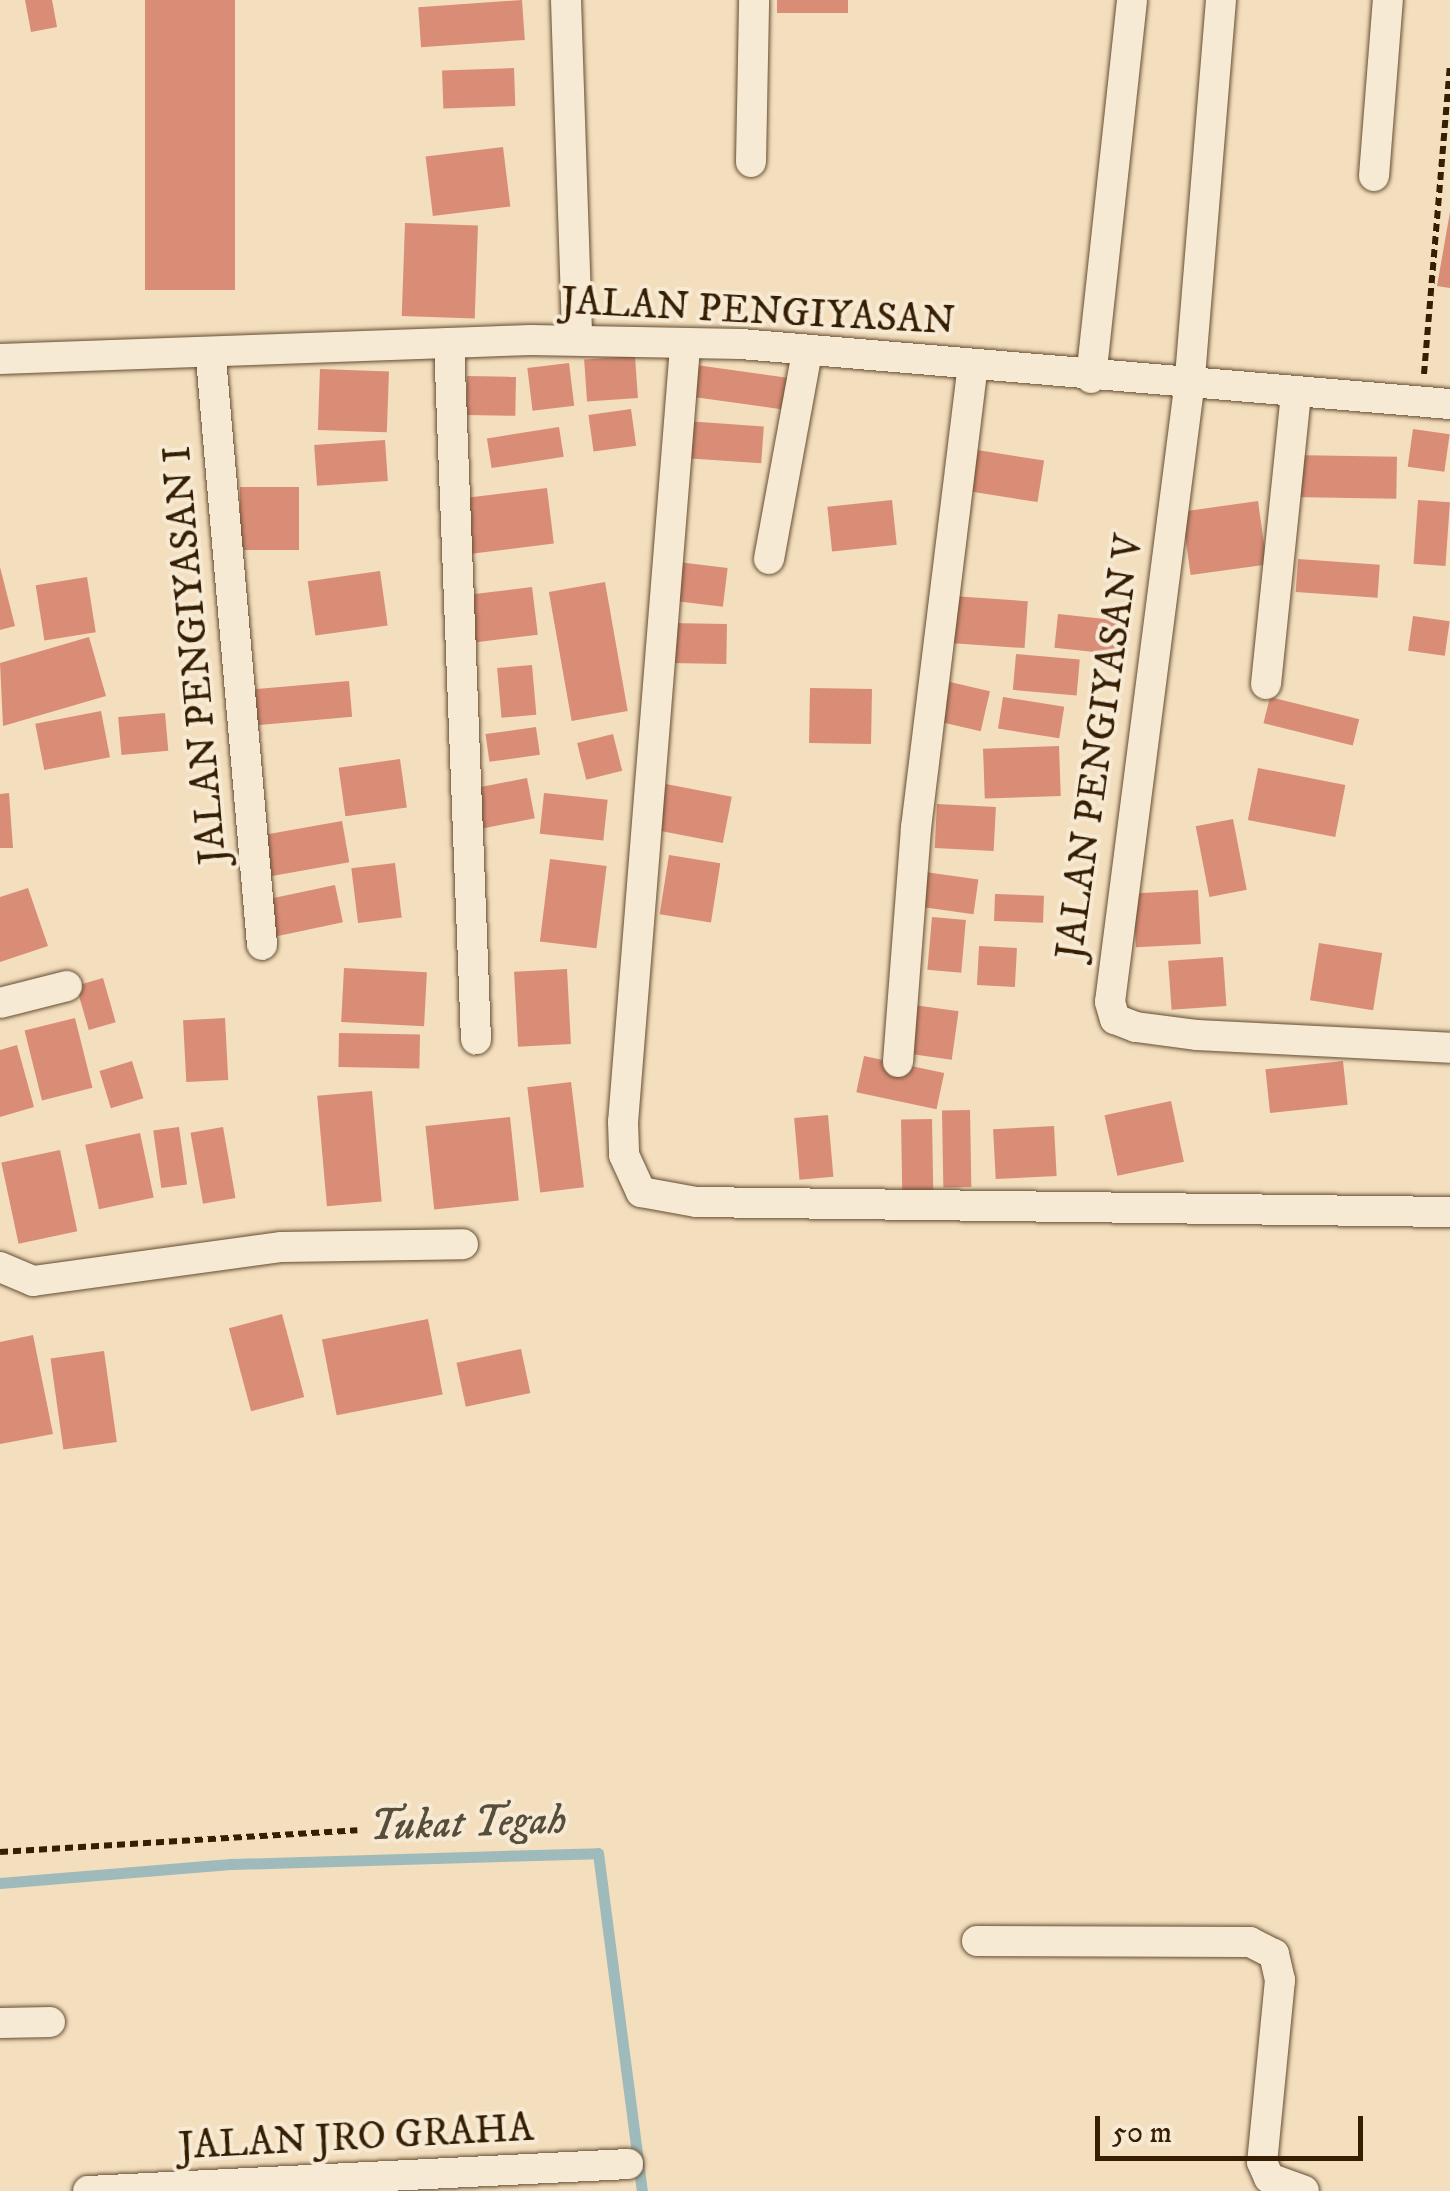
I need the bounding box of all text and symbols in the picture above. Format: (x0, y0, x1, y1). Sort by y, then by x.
street label: JALAN PENGIYASAN (560, 278, 956, 346)
street label: JALAN PENGIYASAN I (154, 444, 238, 866)
street label: JALAN PENGIYASAN V (1046, 531, 1154, 963)
water label: Tukat Tegah (368, 1795, 568, 1853)
scale bar (1100, 2096, 1368, 2158)
street label: JALAN JRO GRAHA (177, 2105, 535, 2171)
text: 50 m (1112, 2115, 1172, 2152)

